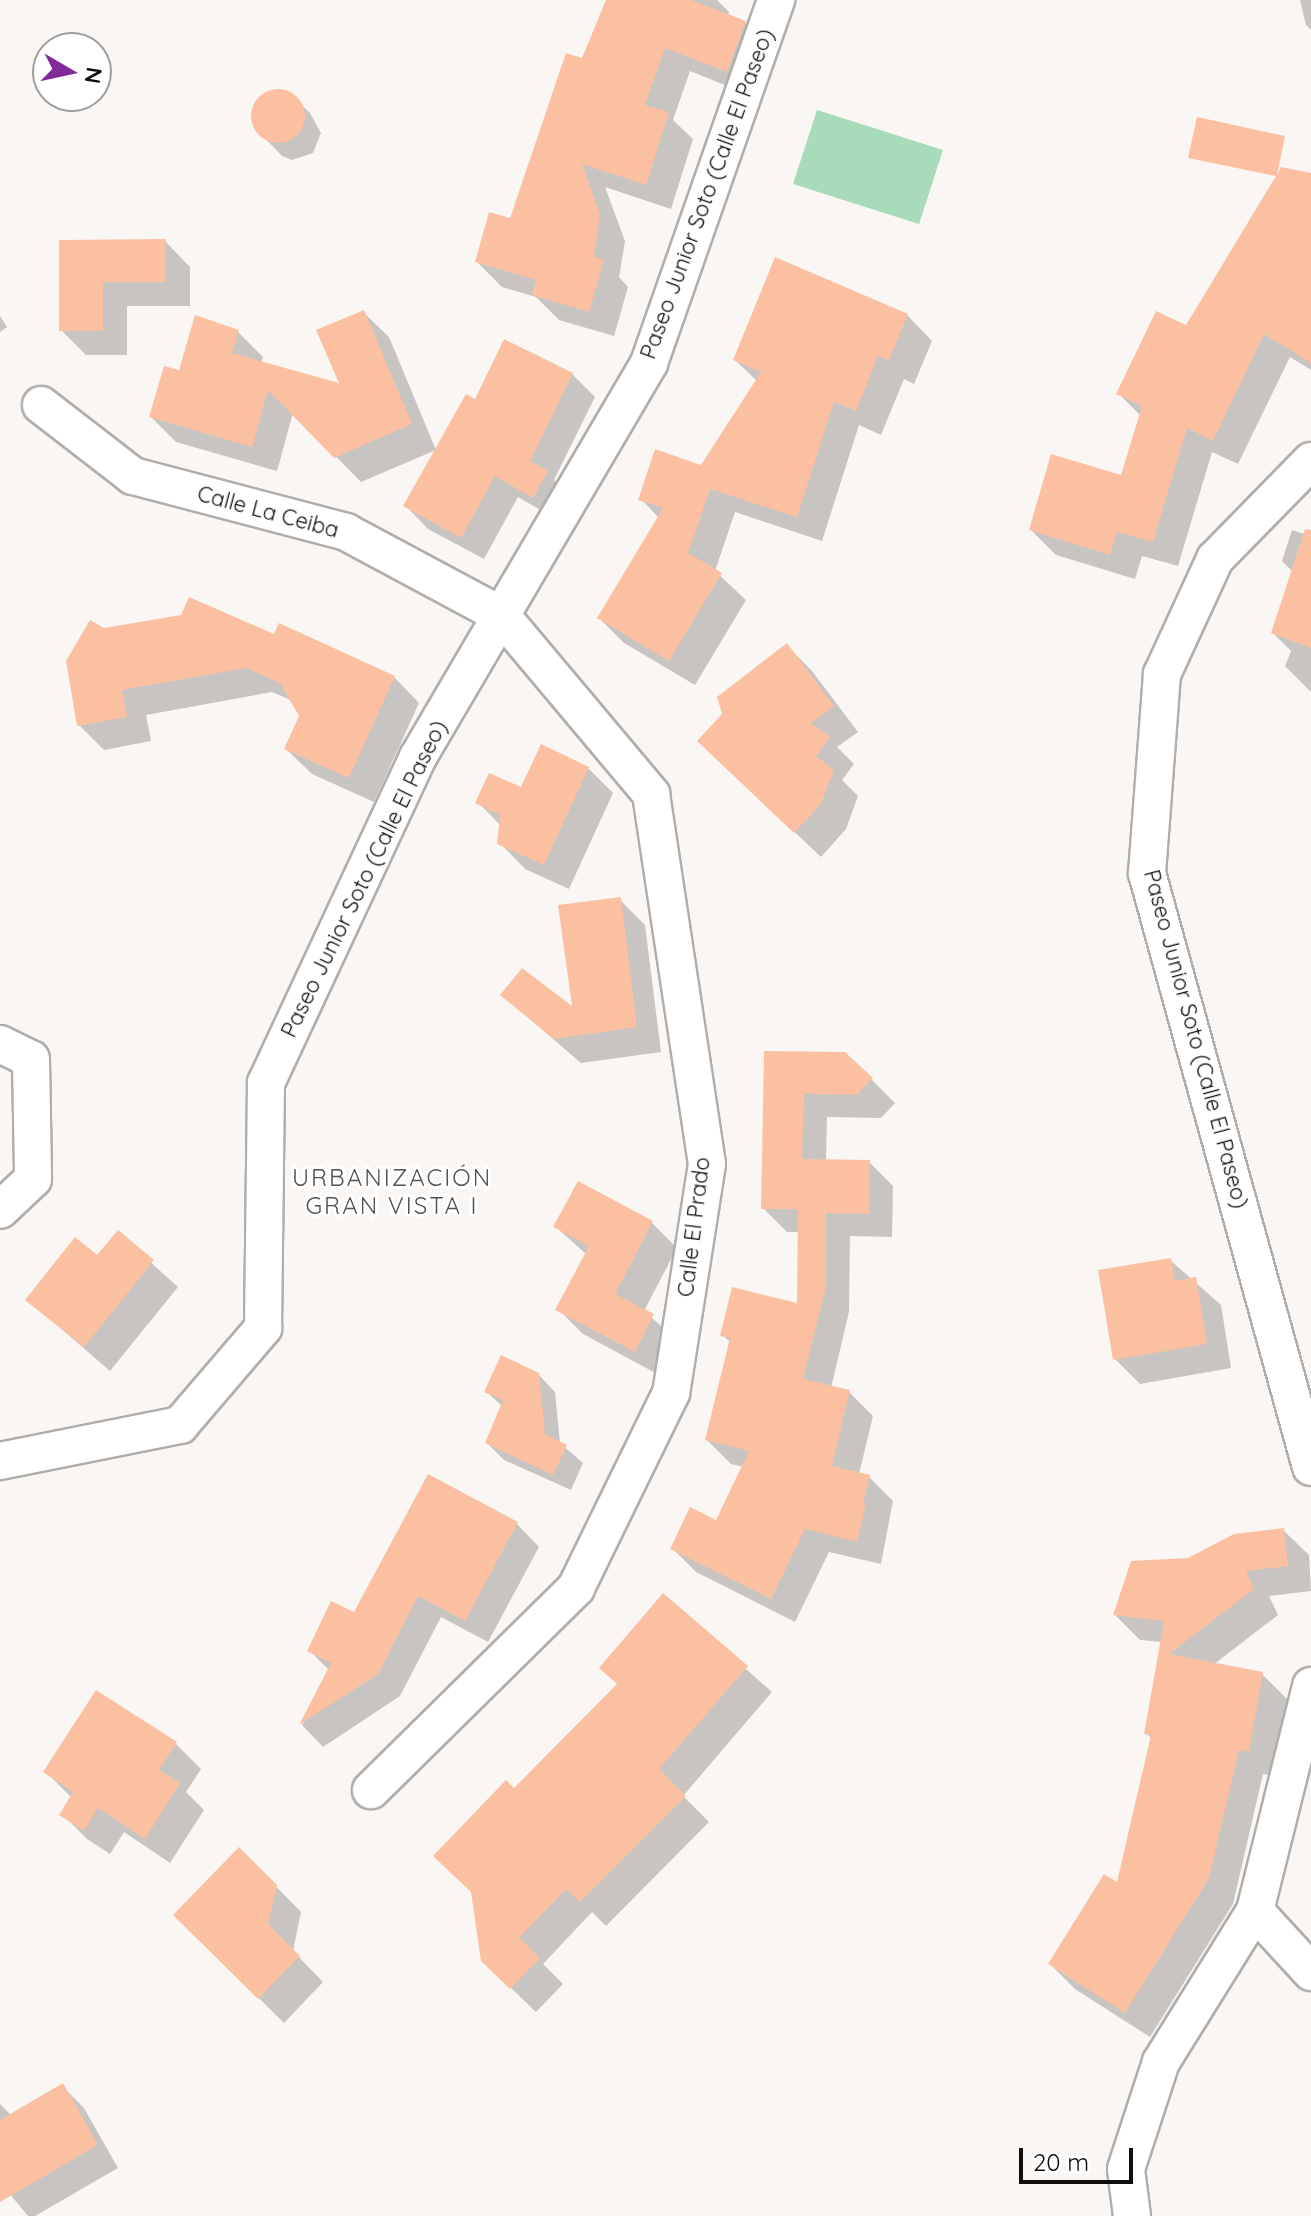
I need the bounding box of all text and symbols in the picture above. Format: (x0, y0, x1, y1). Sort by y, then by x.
street label: Paseo Junior Soto (Calle El Paseo) (635, 25, 779, 363)
north arrow (32, 32, 112, 112)
text: N (79, 65, 109, 86)
street label: Calle La Ceiba (194, 480, 342, 544)
street label: Paseo Junior Soto (Calle El Paseo) (276, 716, 452, 1042)
street label: Paseo Junior Soto (Calle El Paseo) (1138, 867, 1254, 1211)
street label: Calle El Prado (672, 1155, 716, 1299)
district label: URBANIZACIÓN GRAN VISTA I (292, 1164, 492, 1220)
scale bar (1023, 2132, 1137, 2182)
text: 20 m (1033, 2147, 1089, 2177)

